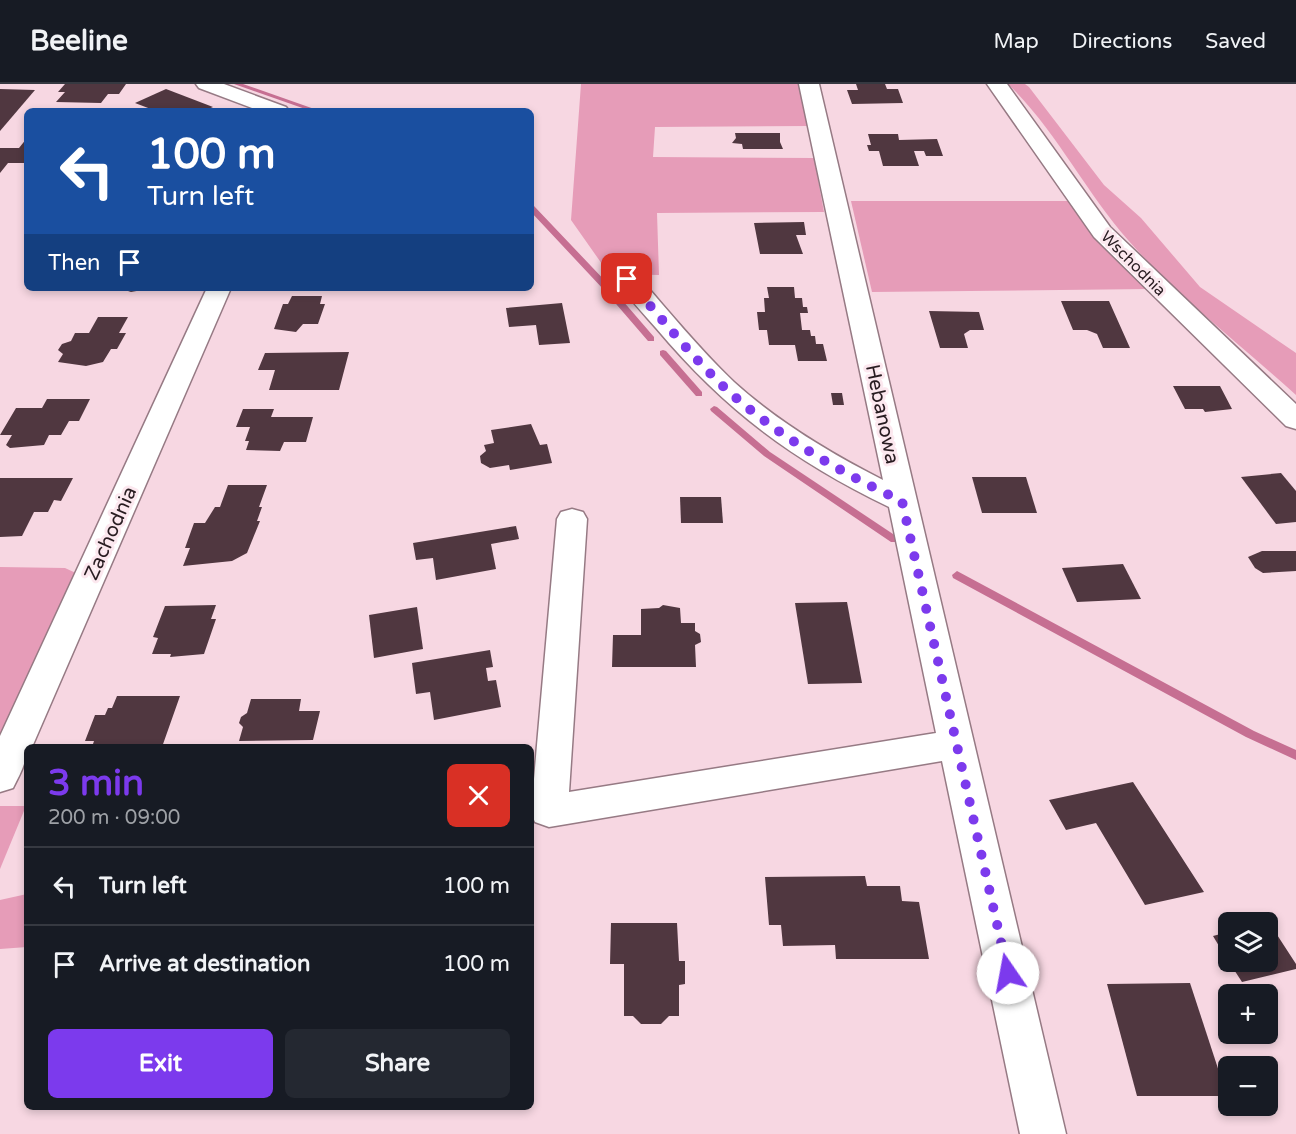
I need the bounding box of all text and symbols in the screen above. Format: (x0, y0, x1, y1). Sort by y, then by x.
text: Beeline (30, 24, 128, 58)
text: Map (993, 29, 1039, 54)
text: Directions (1072, 29, 1172, 54)
text: Saved (1205, 29, 1266, 54)
text: 100 m (147, 129, 276, 180)
icon: left (48, 132, 126, 210)
text: Turn left (147, 180, 254, 213)
street label: Wschodnia (1097, 227, 1170, 300)
icon: arrive (113, 246, 146, 279)
text: Then (48, 250, 101, 276)
pin (601, 253, 652, 304)
icon: arrive (610, 262, 643, 295)
street label: Hebanowa (860, 362, 904, 466)
street label: Zachodnia (80, 483, 142, 584)
text: 3 min (48, 762, 144, 805)
button: close (447, 764, 510, 827)
text: 200 m · 09:00 (48, 806, 180, 830)
icon: left (48, 870, 81, 903)
text: Turn left (99, 873, 187, 899)
text: 100 m (443, 873, 510, 899)
map controls (1218, 912, 1278, 1116)
button: layers (1218, 912, 1278, 972)
position arrow (976, 941, 1040, 1005)
icon: arrive (48, 948, 81, 981)
text: Arrive at destination (99, 951, 310, 977)
text: 100 m (443, 951, 510, 977)
button: + (1218, 984, 1278, 1044)
button: Exit (48, 1029, 273, 1098)
button: Share (285, 1029, 510, 1098)
button: − (1218, 1056, 1278, 1116)

